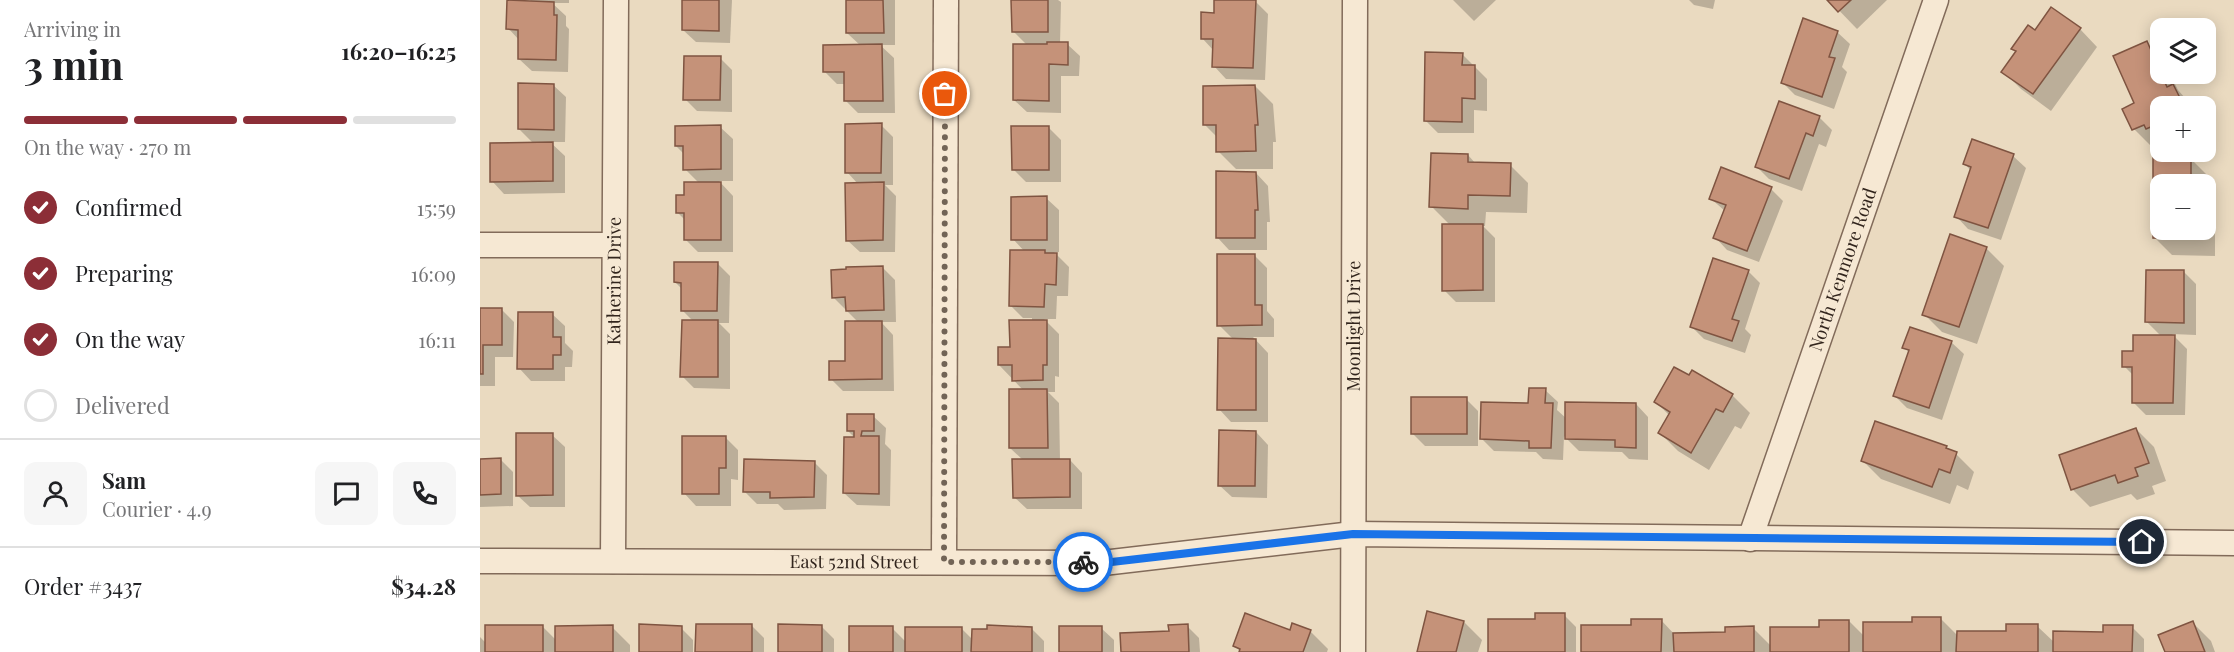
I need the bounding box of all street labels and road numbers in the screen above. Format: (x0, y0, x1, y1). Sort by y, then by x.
street label: North Kenmore Road (1803, 184, 1882, 354)
street label: Katherine Drive (601, 217, 626, 345)
street label: Moonlight Drive (1341, 260, 1365, 392)
street label: East 52nd Street (790, 549, 919, 573)

